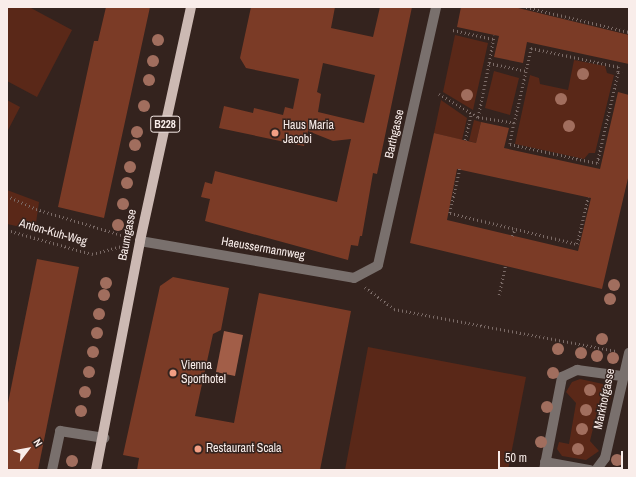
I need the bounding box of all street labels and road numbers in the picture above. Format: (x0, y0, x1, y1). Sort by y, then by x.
street label: Barthgasse (382, 108, 408, 160)
road number: B228 (150, 115, 180, 133)
street label: Baumgasse (116, 208, 140, 262)
street label: Anton-Kuh-Weg (17, 216, 89, 250)
street label: Haeussermannweg (220, 235, 306, 263)
street label: Markhofgasse (592, 367, 618, 431)

